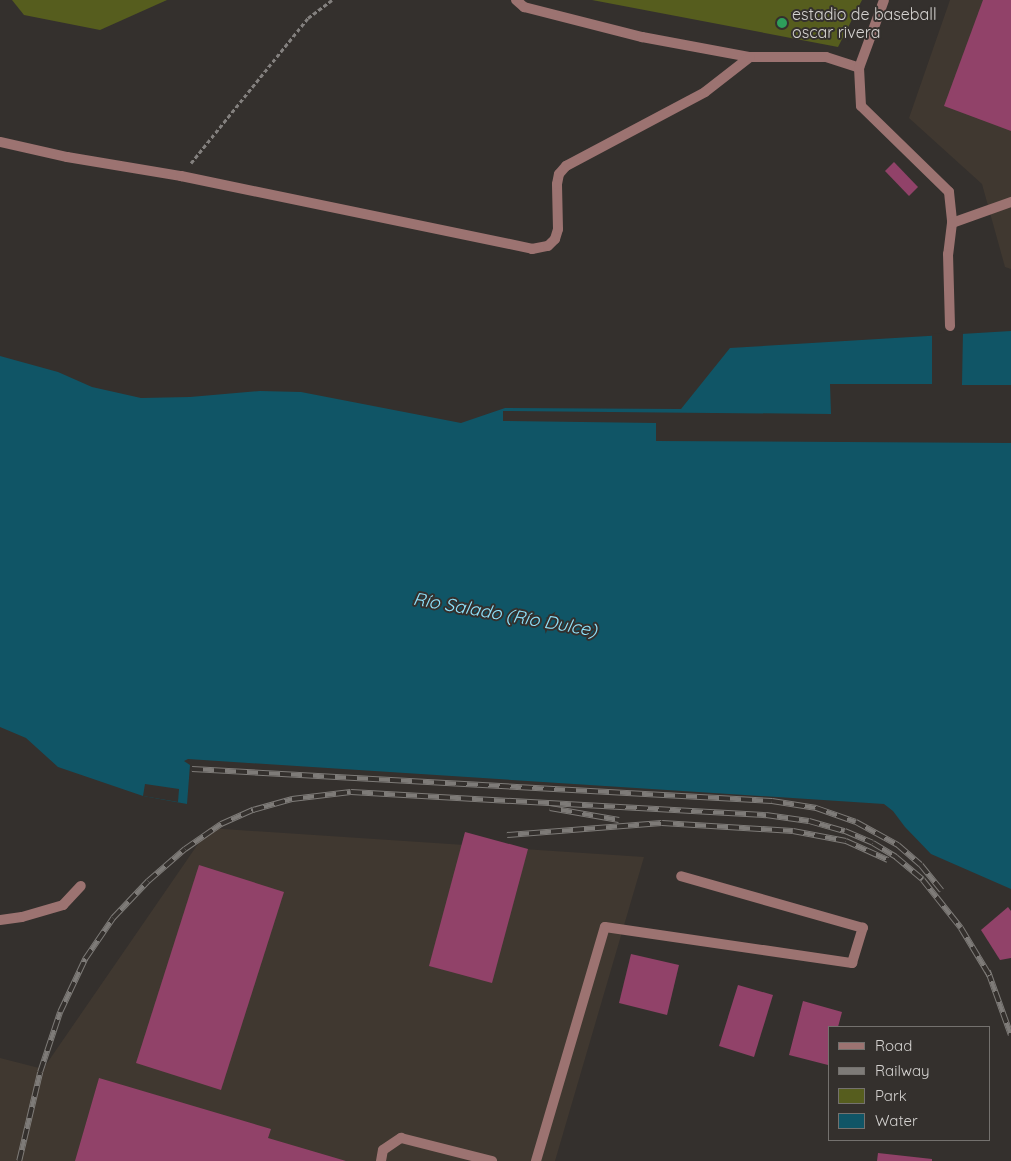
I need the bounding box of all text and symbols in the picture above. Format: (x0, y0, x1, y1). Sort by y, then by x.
place label: estadio de baseball oscar rivera (792, 4, 937, 42)
marker: estadio de baseball oscar rivera (776, 17, 788, 29)
water label: Río Salado (Río Dulce) (411, 588, 599, 642)
legend (828, 1026, 991, 1141)
text: Road (875, 1036, 912, 1055)
text: Railway (875, 1061, 930, 1080)
text: Park (875, 1086, 907, 1105)
text: Water (875, 1111, 918, 1130)

